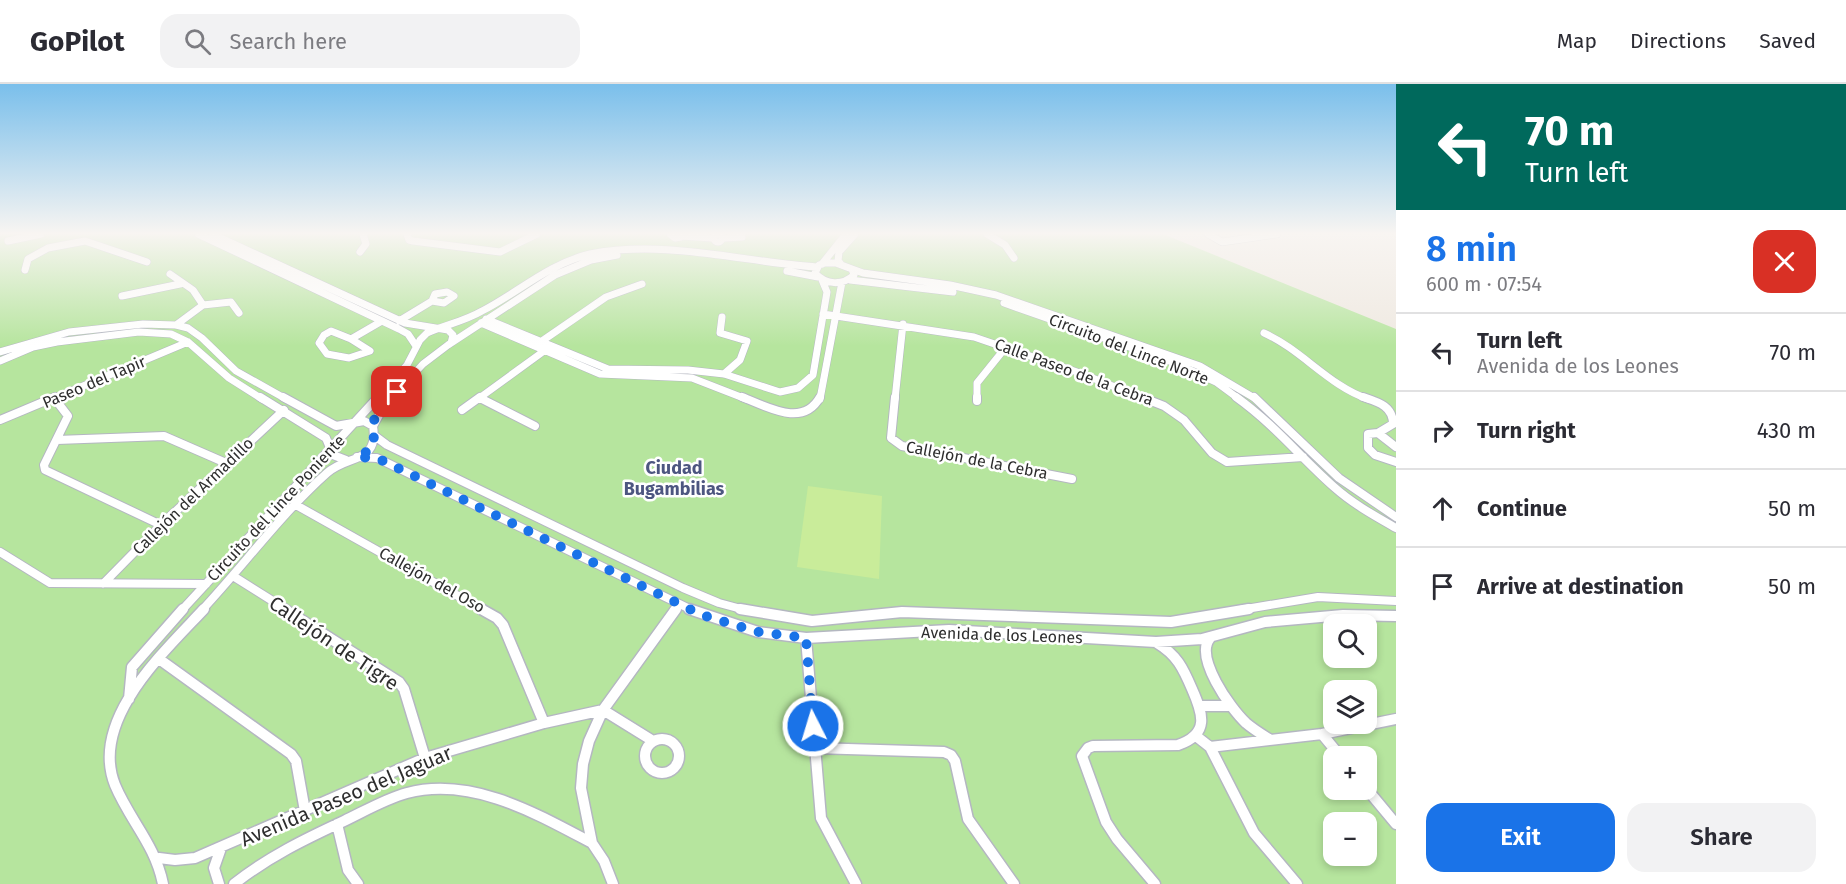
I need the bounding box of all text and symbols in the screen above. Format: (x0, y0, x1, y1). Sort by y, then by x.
search box (160, 14, 580, 68)
text: GoPilot (30, 25, 124, 58)
icon: search (181, 25, 214, 58)
text: Search here (229, 28, 347, 55)
text: Map (1557, 28, 1597, 54)
text: Directions (1630, 28, 1726, 54)
text: Saved (1759, 28, 1816, 54)
text: 70 m (1525, 106, 1614, 156)
icon: left (1426, 108, 1504, 186)
text: Turn left (1525, 157, 1628, 189)
text: 8 min (1426, 227, 1517, 271)
button: close (1753, 230, 1816, 293)
text: 600 m · 07:54 (1426, 272, 1542, 296)
street label: Circuito del Lince Norte (1046, 310, 1212, 388)
text: Turn left (1477, 327, 1562, 354)
street label: Calle Paseo de la Cebra (992, 334, 1156, 410)
icon: left (1426, 336, 1459, 369)
text: 70 m (1770, 339, 1816, 366)
street label: Paseo del Tapir (40, 351, 149, 412)
text: Avenida de los Leones (1477, 354, 1679, 378)
pin (371, 366, 422, 417)
icon: arrive (380, 375, 413, 408)
icon: right (1426, 414, 1459, 447)
text: Turn right (1477, 417, 1576, 444)
text: 430 m (1757, 417, 1816, 444)
street label: Circuito del Lince Poniente (203, 431, 349, 585)
street label: Callejón del Armadillo (129, 433, 257, 559)
street label: Callejón de la Cebra (904, 437, 1050, 483)
district label: Ciudad Bugambilias (624, 457, 725, 500)
icon: ahead (1426, 492, 1459, 525)
text: Continue (1477, 495, 1567, 522)
text: 50 m (1768, 495, 1816, 522)
street label: Callejón del Oso (376, 543, 488, 617)
icon: arrive (1426, 570, 1459, 603)
text: Arrive at destination (1477, 573, 1684, 600)
text: 50 m (1768, 573, 1816, 600)
street label: Callejón de Tigre (265, 591, 403, 695)
map controls (1323, 614, 1377, 866)
button: search (1323, 614, 1377, 668)
street label: Avenida de los Leones (921, 623, 1083, 647)
button: layers (1323, 680, 1377, 734)
position arrow (781, 694, 845, 758)
street label: Avenida Paseo del Jaguar (237, 740, 456, 851)
button: + (1323, 746, 1377, 800)
button: Exit (1426, 803, 1615, 872)
button: Share (1627, 803, 1816, 872)
button: − (1323, 812, 1377, 866)

